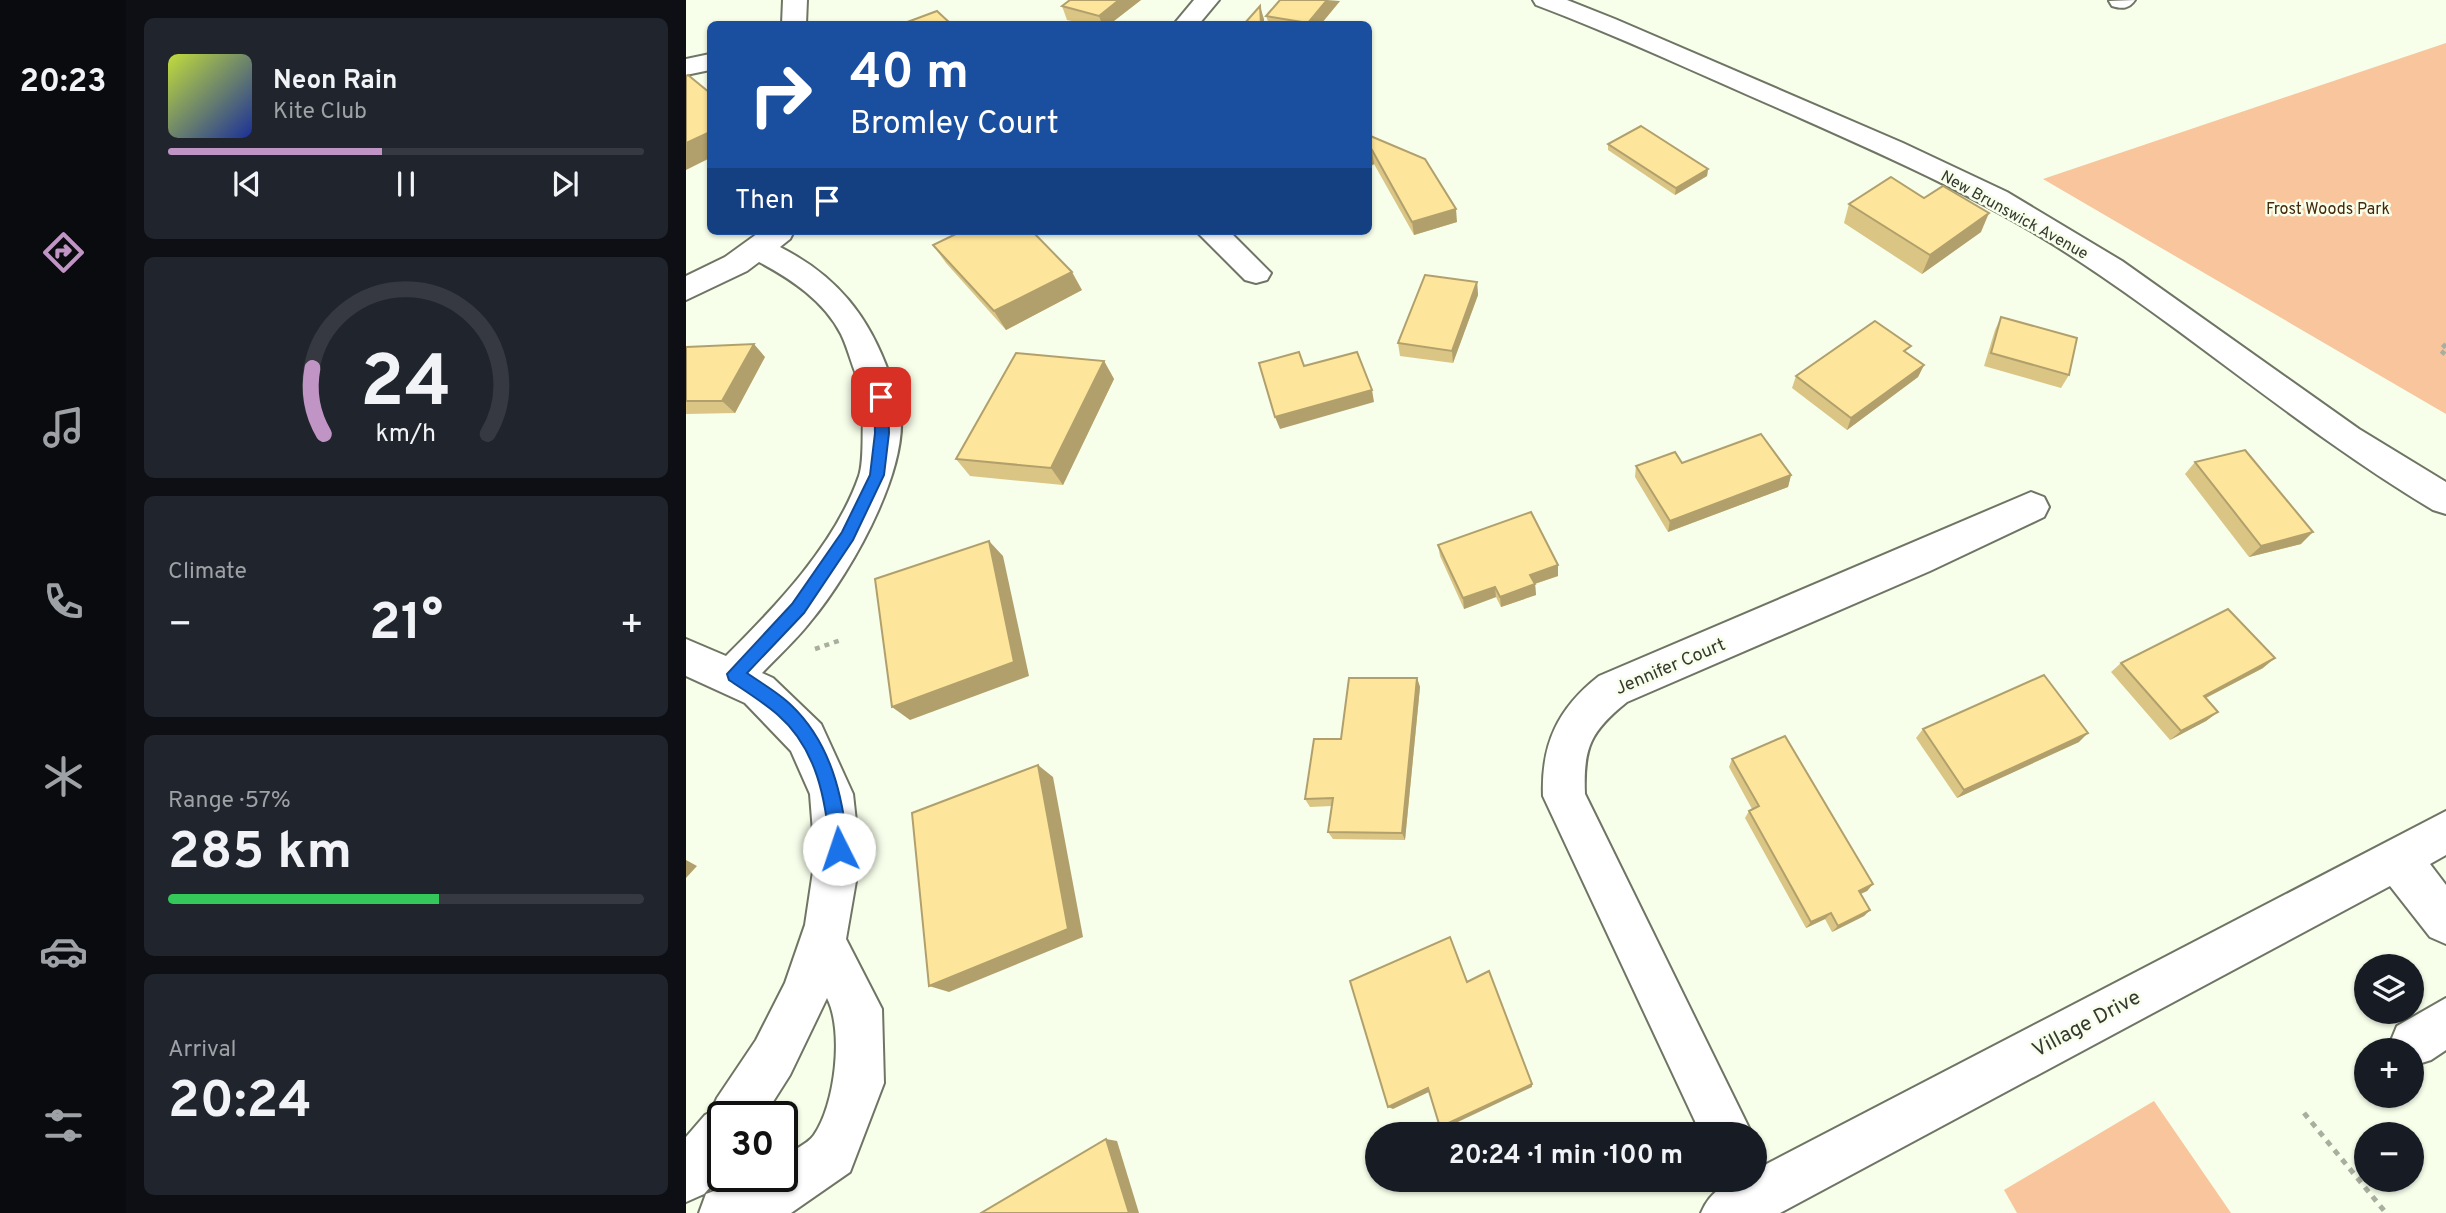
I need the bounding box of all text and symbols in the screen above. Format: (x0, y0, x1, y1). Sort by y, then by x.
text: 40 m (850, 44, 969, 106)
icon: right (735, 49, 826, 140)
text: 20:23 (19, 63, 107, 103)
text: Neon Rain (273, 65, 398, 98)
text: Kite Club (273, 98, 367, 127)
text: Bromley Court (850, 105, 1059, 145)
icon: previous (228, 165, 266, 203)
icon: pause (387, 165, 425, 203)
icon: next (546, 165, 584, 203)
street label: New Brunswick Avenue (1937, 167, 2091, 265)
icon: arrive (808, 182, 846, 220)
text: Then (735, 185, 794, 218)
park label: Frost Woods Park (2266, 200, 2390, 220)
icon: directions (39, 228, 88, 277)
text: 24 (360, 340, 452, 432)
pin (851, 367, 911, 427)
icon: arrive (862, 378, 900, 416)
icon: music (39, 403, 88, 452)
text: km/h (376, 418, 436, 450)
text: Climate (168, 558, 247, 587)
icon: phone (39, 577, 88, 626)
text: 21° (369, 592, 443, 658)
text: − (168, 602, 193, 651)
text: + (619, 602, 644, 651)
street label: Jennifer Court (1612, 634, 1729, 701)
icon: climate (39, 752, 88, 801)
text: Range · 57% (168, 787, 291, 816)
position arrow (802, 812, 876, 886)
text: 285 km (168, 821, 352, 887)
icon: car (39, 927, 88, 976)
map controls (2354, 954, 2424, 1192)
button: layers (2354, 954, 2424, 1024)
street label: Village Drive (2028, 984, 2146, 1064)
text: Arrival (168, 1036, 237, 1065)
button: + (2354, 1038, 2424, 1108)
text: 20:24 (168, 1070, 312, 1136)
icon: filters (39, 1101, 88, 1150)
speed limit sign: 30 (707, 1101, 798, 1192)
button: − (2354, 1122, 2424, 1192)
text: 20:24 · 1 min · 100 m (1449, 1140, 1683, 1173)

